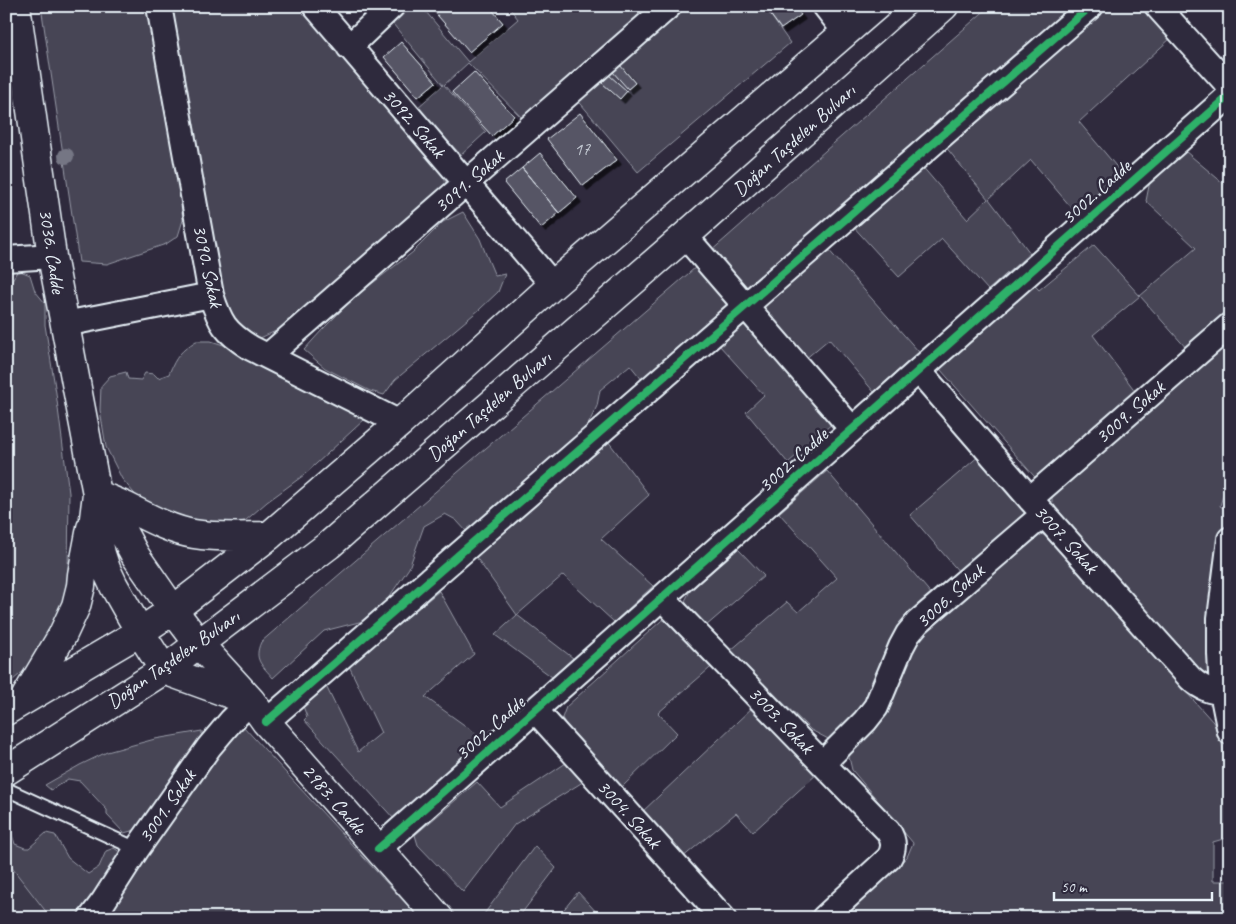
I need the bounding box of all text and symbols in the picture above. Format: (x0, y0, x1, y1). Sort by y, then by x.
street label: Doğan Taşdelen Bulvarı (727, 78, 861, 202)
street label: 3092. Sokak (377, 83, 452, 164)
house number: 17 (574, 138, 591, 160)
street label: 3091. Sokak (429, 143, 510, 218)
street label: 3002. Cadde (1056, 153, 1137, 230)
street label: 3036. Cadde (33, 207, 71, 297)
street label: 3090. Sokak (187, 222, 229, 311)
street label: Doğan Taşdelen Bulvarı (422, 344, 557, 467)
street label: 3009. Sokak (1090, 374, 1171, 449)
street label: 3002. Cadde (753, 421, 834, 498)
street label: 3007. Sokak (1029, 499, 1105, 580)
street label: 3006. Sokak (910, 557, 991, 633)
street label: Doğan Taşdelen Bulvarı (102, 603, 245, 714)
street label: 3003. Sokak (743, 681, 820, 760)
street label: 3002. Cadde (450, 689, 531, 766)
street label: 2983. Cadde (297, 759, 372, 840)
street label: 3001. Sokak (133, 763, 202, 848)
street label: 3004. Sokak (592, 774, 668, 855)
scale bar (1054, 869, 1211, 901)
text: 50 m (1061, 878, 1088, 897)

